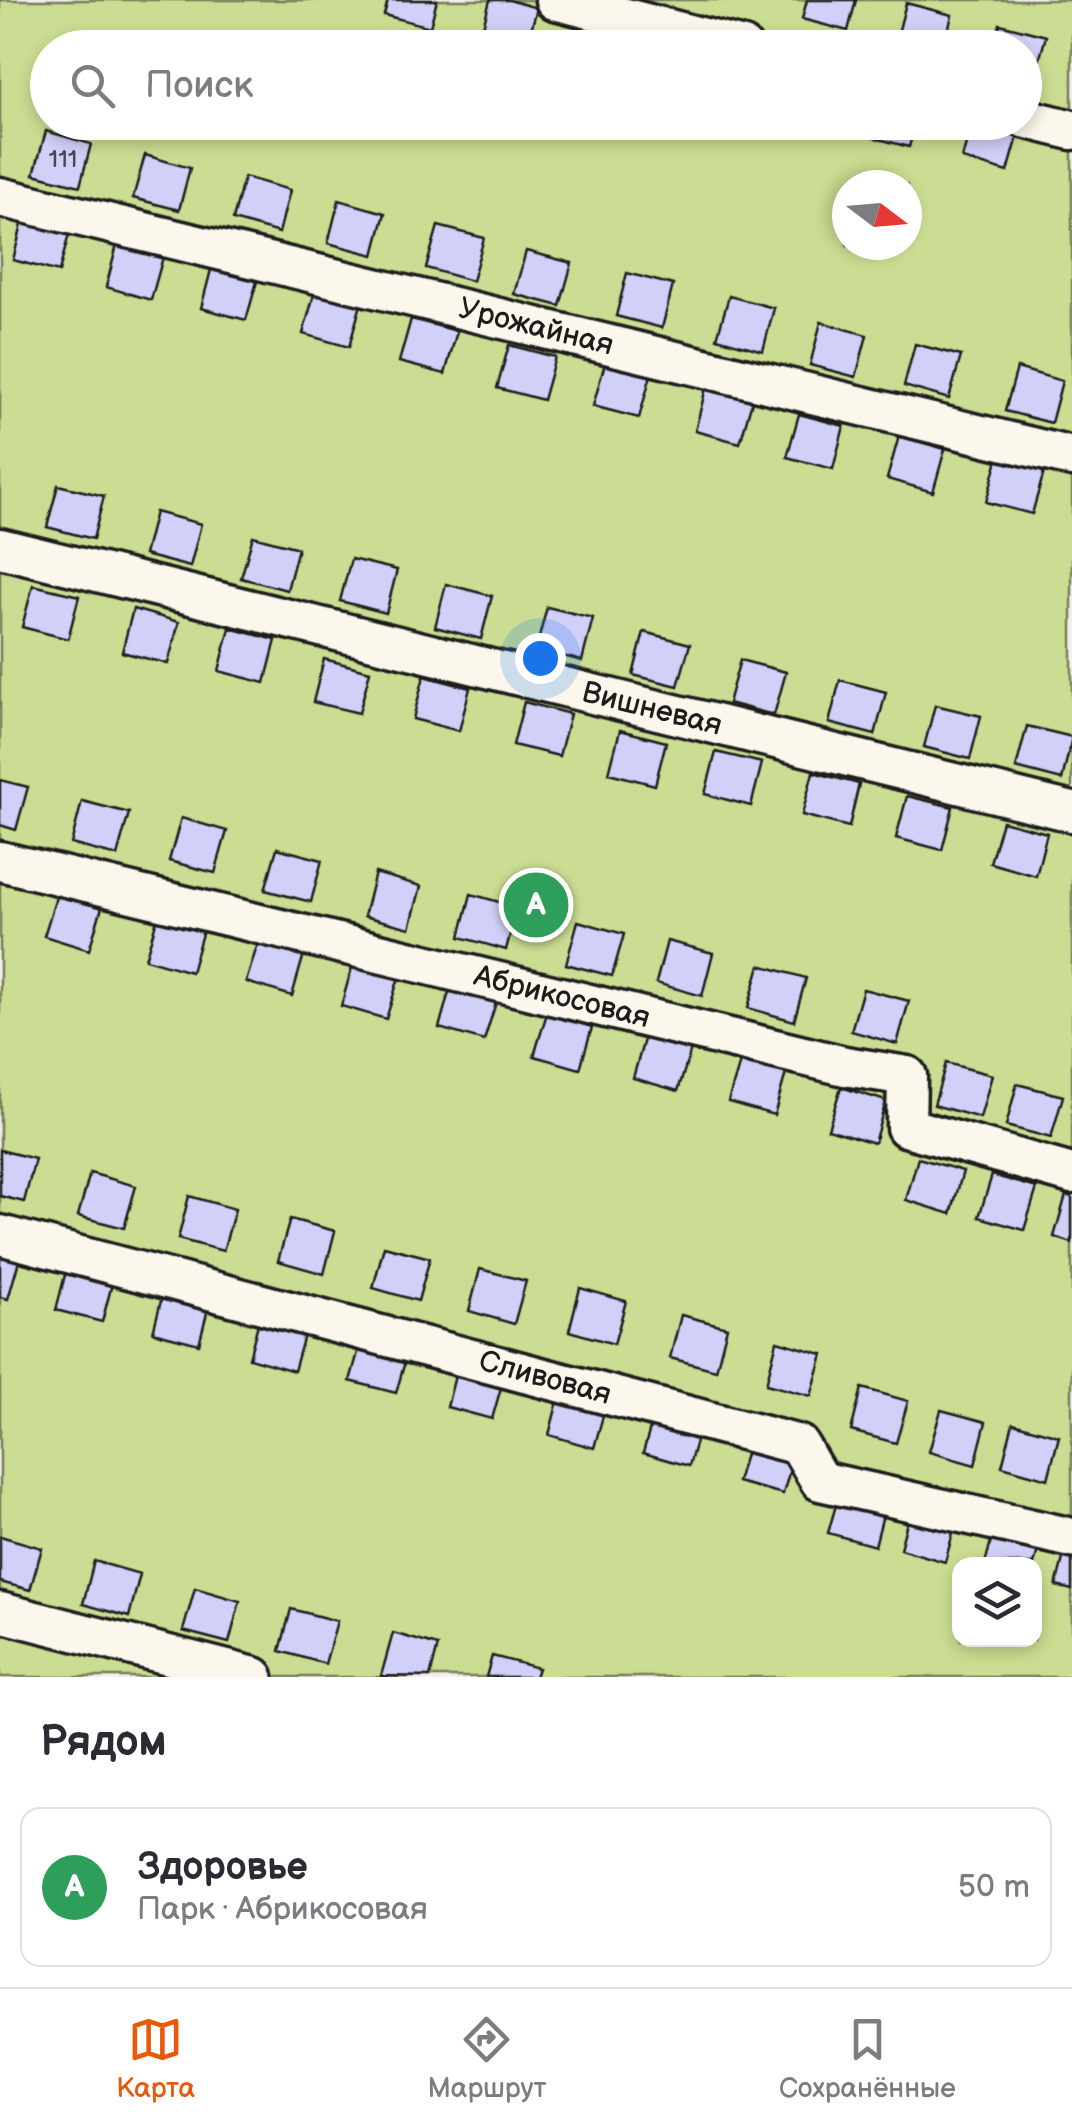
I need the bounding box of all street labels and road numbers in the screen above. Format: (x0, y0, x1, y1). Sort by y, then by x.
street label: Урожайная (455, 290, 617, 364)
street label: Вишневая (578, 674, 726, 744)
street label: Абрикосовая (469, 958, 654, 1036)
street label: Сливовая (475, 1343, 615, 1413)

